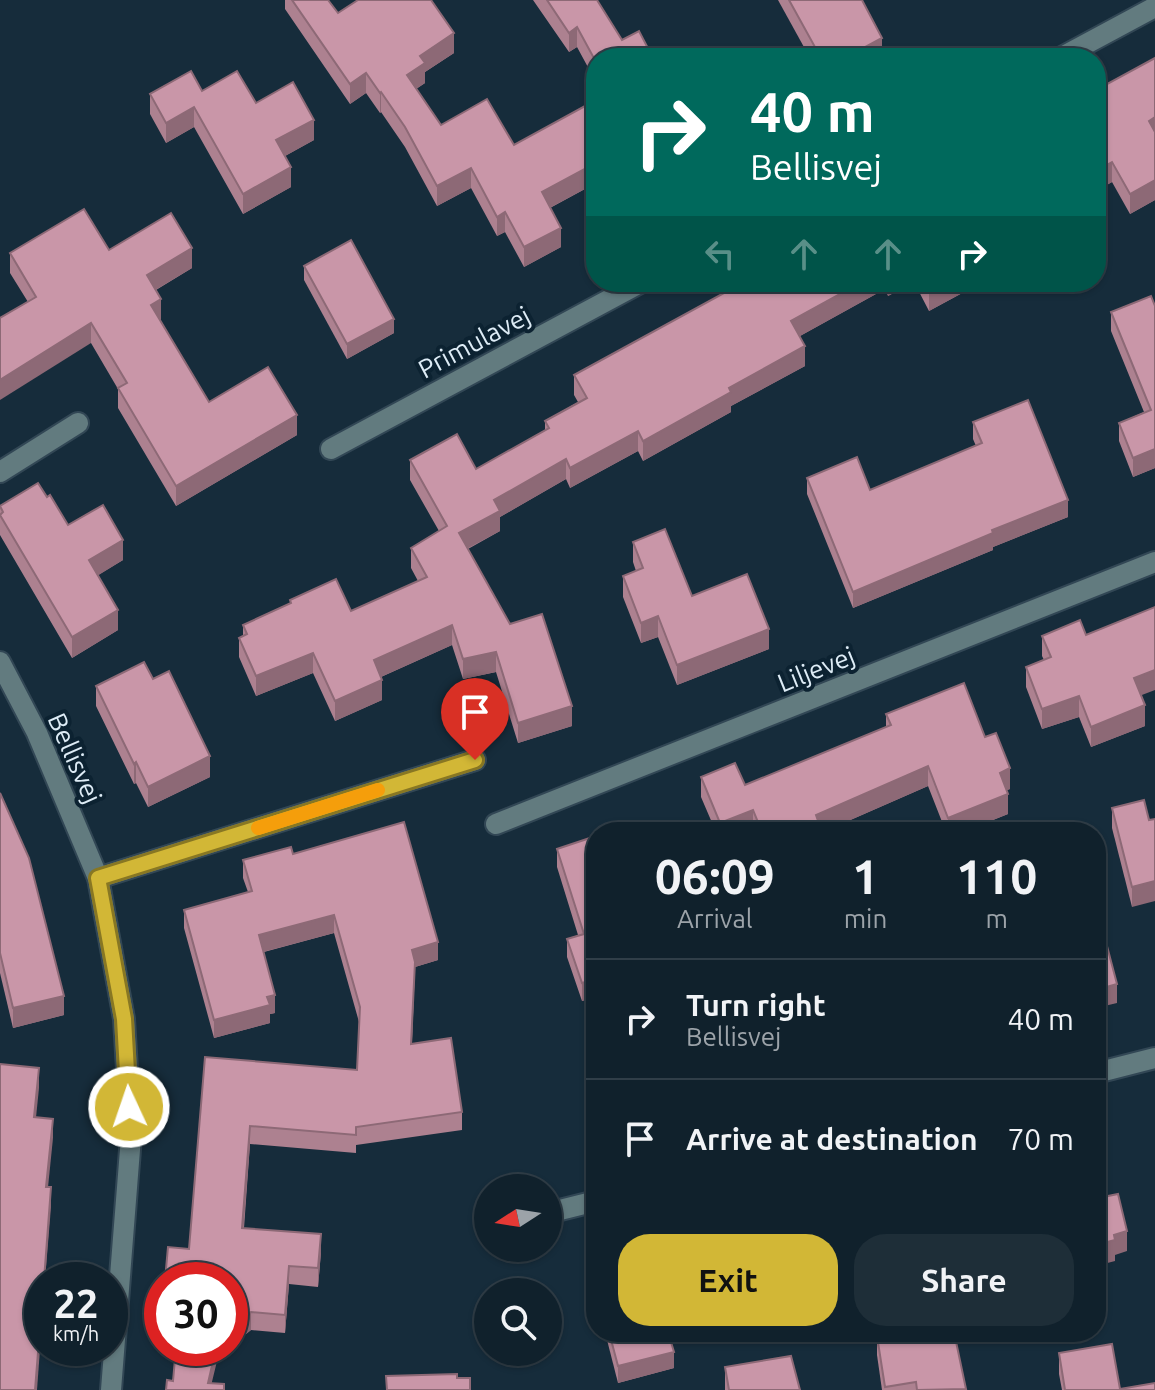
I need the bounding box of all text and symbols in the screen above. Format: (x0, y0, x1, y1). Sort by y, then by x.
icon: right (618, 80, 722, 184)
text: 40 m (750, 80, 875, 143)
text: Bellisvej (750, 146, 882, 187)
icon: left (698, 232, 742, 276)
icon: ahead (782, 232, 826, 276)
icon: ahead (866, 232, 910, 276)
icon: right (950, 232, 994, 276)
street label: Primulavej (413, 300, 535, 384)
street label: Liljevej (773, 641, 859, 697)
pin (441, 678, 509, 760)
icon: arrive (453, 690, 497, 734)
street label: Bellisvej (42, 709, 108, 807)
text: 06:09 (655, 849, 775, 903)
text: 1 (852, 849, 879, 903)
text: 110 (956, 849, 1037, 903)
text: Arrival (677, 904, 753, 933)
text: min (844, 904, 887, 933)
text: m (985, 904, 1008, 933)
text: Turn right (686, 988, 826, 1022)
icon: right (618, 997, 662, 1041)
text: 40 m (1007, 1002, 1074, 1036)
text: Bellisvej (686, 1022, 781, 1051)
position arrow (87, 1065, 171, 1149)
icon: arrive (618, 1117, 662, 1161)
text: Arrive at destination (686, 1122, 978, 1156)
text: 70 m (1007, 1122, 1074, 1156)
north arrow (474, 1174, 562, 1262)
map controls (474, 1174, 562, 1366)
button: Exit (618, 1234, 838, 1326)
button: Share (854, 1234, 1074, 1326)
speed limit sign: 30 (144, 1262, 248, 1366)
button: search (474, 1278, 562, 1366)
text: 22 (53, 1281, 99, 1326)
text: km/h (53, 1322, 99, 1345)

